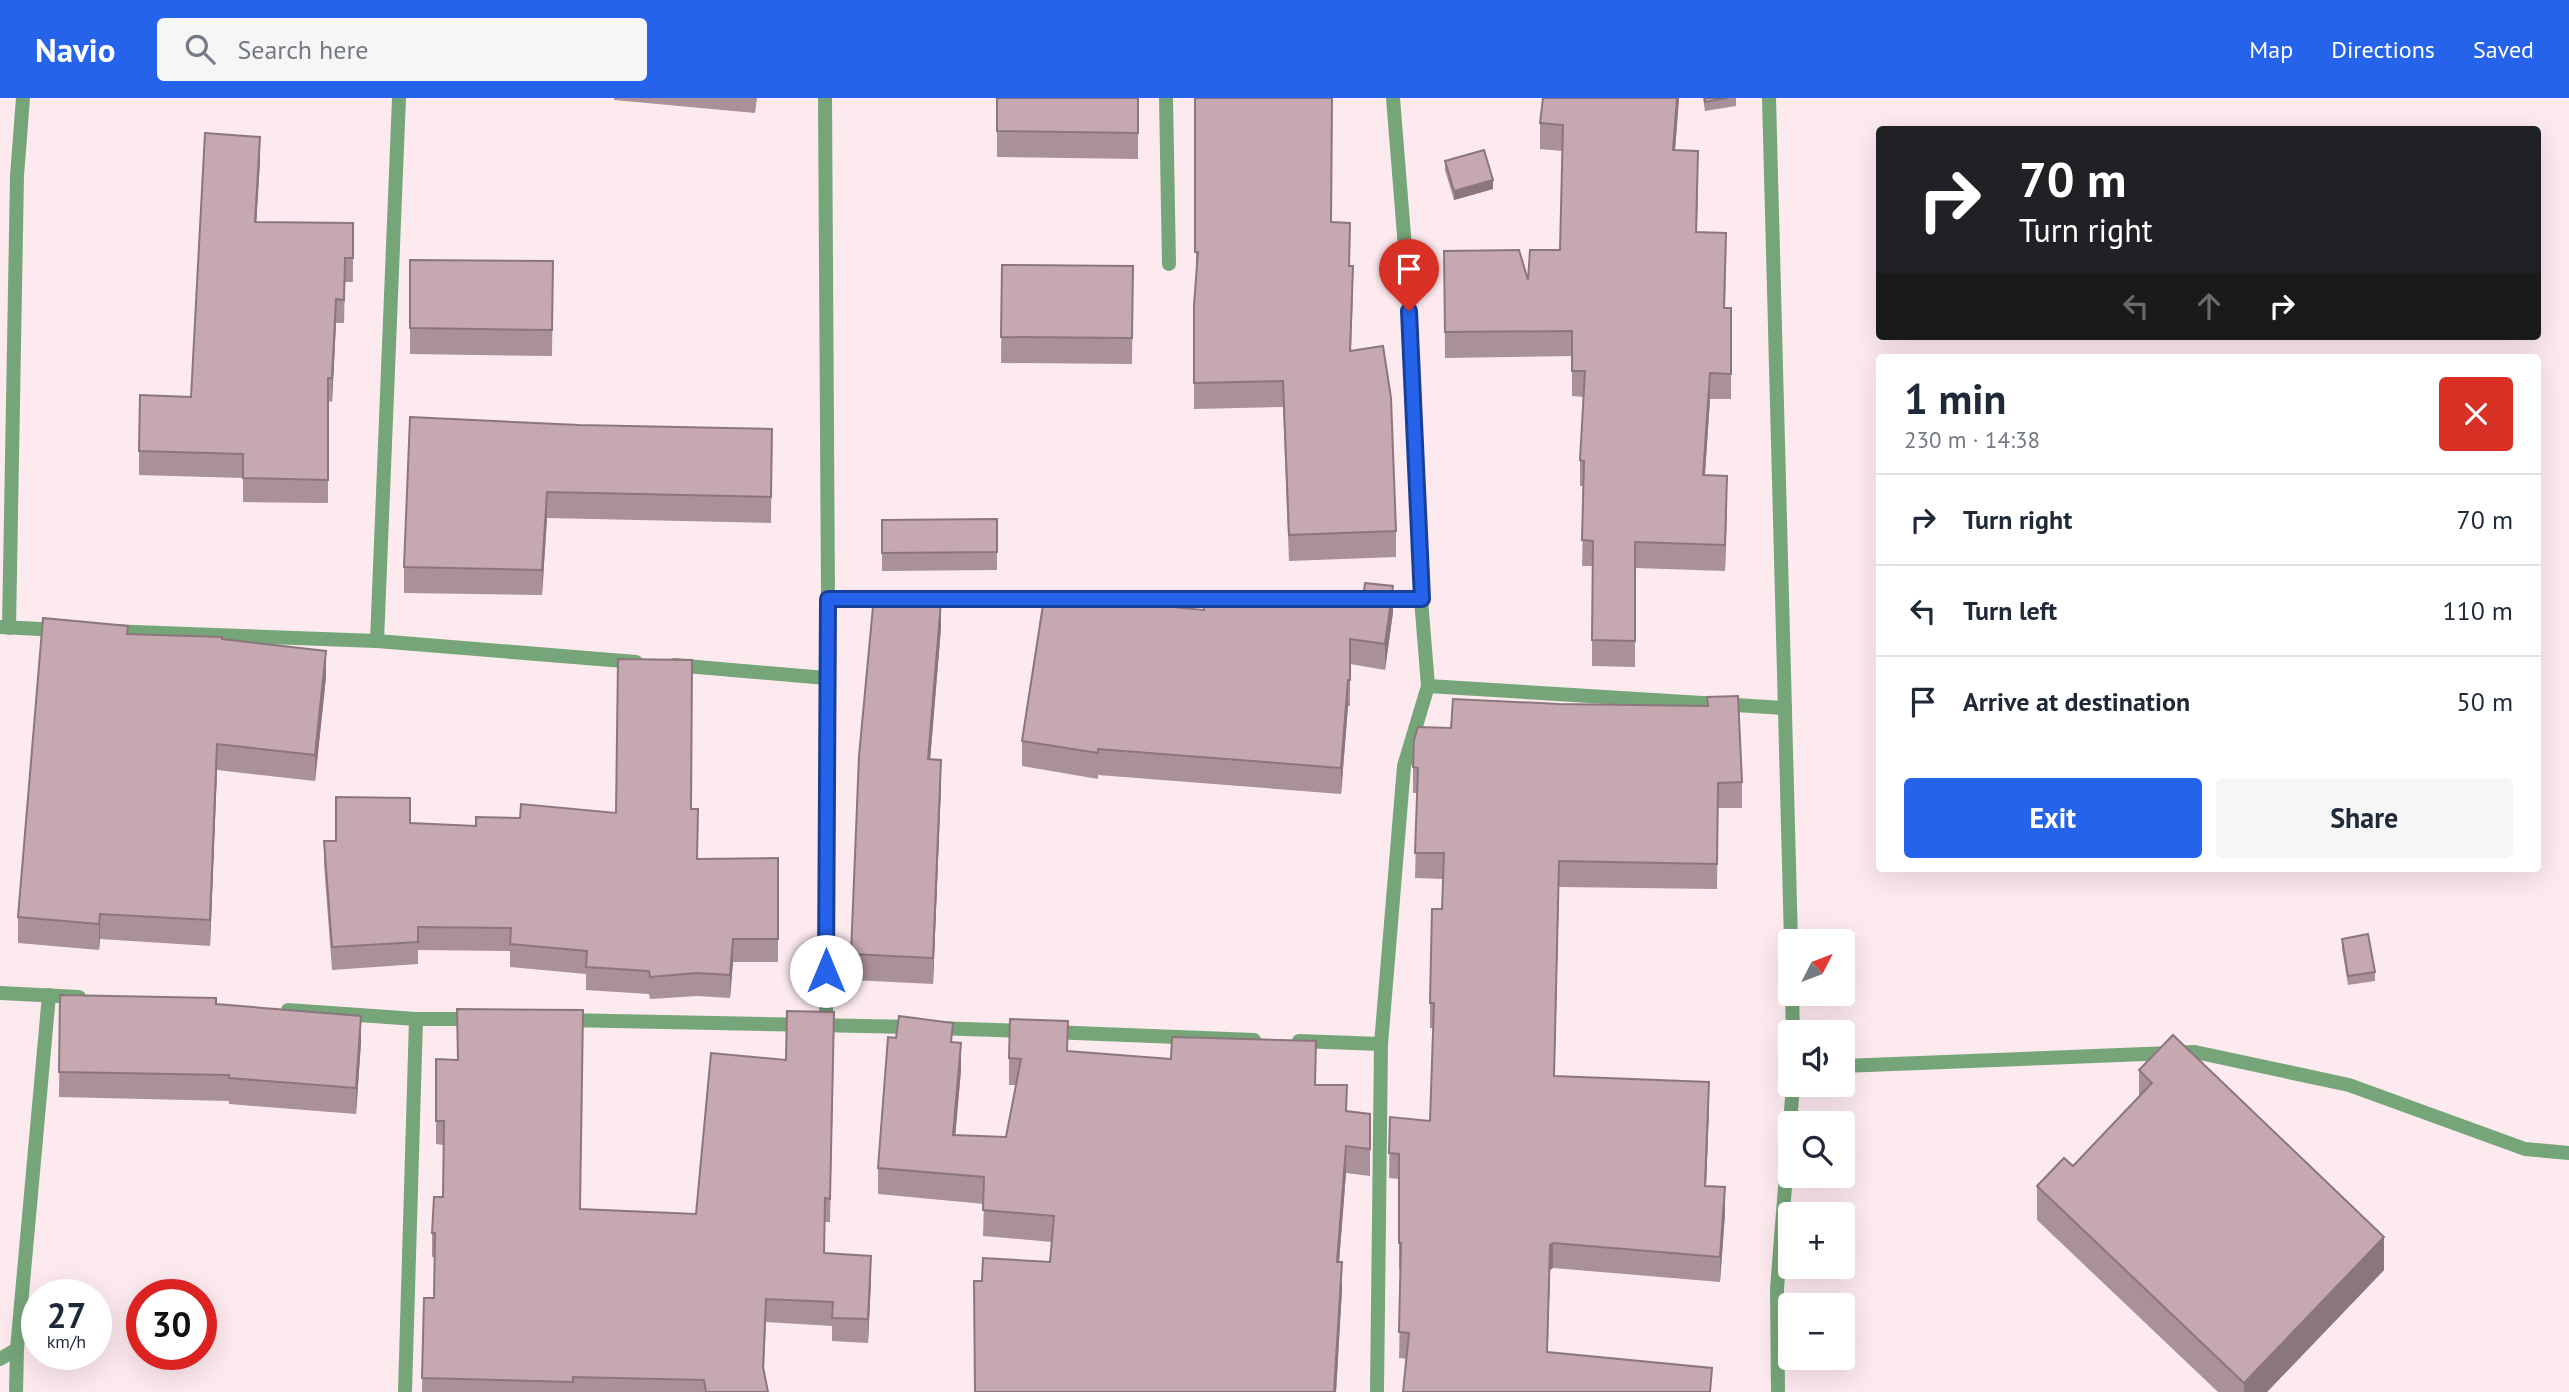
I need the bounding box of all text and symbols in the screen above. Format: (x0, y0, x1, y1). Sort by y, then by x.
search box (157, 18, 647, 81)
text: Navio (35, 28, 115, 71)
icon: search (181, 30, 219, 68)
text: Search here (237, 33, 369, 66)
text: Map (2249, 34, 2293, 65)
text: Directions (2331, 34, 2435, 65)
text: Saved (2473, 34, 2534, 65)
text: 70 m (2019, 147, 2126, 211)
icon: right (1904, 154, 1995, 245)
text: Turn right (2019, 209, 2153, 251)
pin (1379, 239, 1439, 311)
icon: arrive (1390, 250, 1428, 288)
icon: left (2117, 287, 2155, 325)
icon: ahead (2190, 287, 2228, 325)
icon: right (2263, 287, 2301, 325)
text: 1 min (1904, 371, 2006, 426)
button: close (2439, 377, 2513, 451)
text: 230 m · 14:38 (1904, 425, 2040, 454)
icon: right (1904, 501, 1942, 539)
text: Turn right (1963, 503, 2072, 536)
text: 70 m (2457, 503, 2513, 536)
icon: left (1904, 592, 1942, 630)
text: Turn left (1963, 594, 2057, 627)
text: 110 m (2442, 594, 2513, 627)
icon: arrive (1904, 683, 1942, 721)
text: Arrive at destination (1963, 685, 2190, 718)
text: 50 m (2457, 685, 2513, 718)
button: Exit (1904, 778, 2202, 858)
button: Share (2216, 778, 2513, 858)
north arrow (1778, 929, 1855, 1006)
map controls (1778, 929, 1855, 1370)
position arrow (789, 934, 863, 1008)
button: sound (1778, 1020, 1855, 1097)
button: search (1778, 1111, 1855, 1188)
button: + (1778, 1202, 1855, 1279)
speed limit sign: 30 (126, 1279, 217, 1370)
text: 27 (47, 1292, 86, 1338)
button: − (1778, 1293, 1855, 1370)
text: km/h (47, 1330, 86, 1353)

